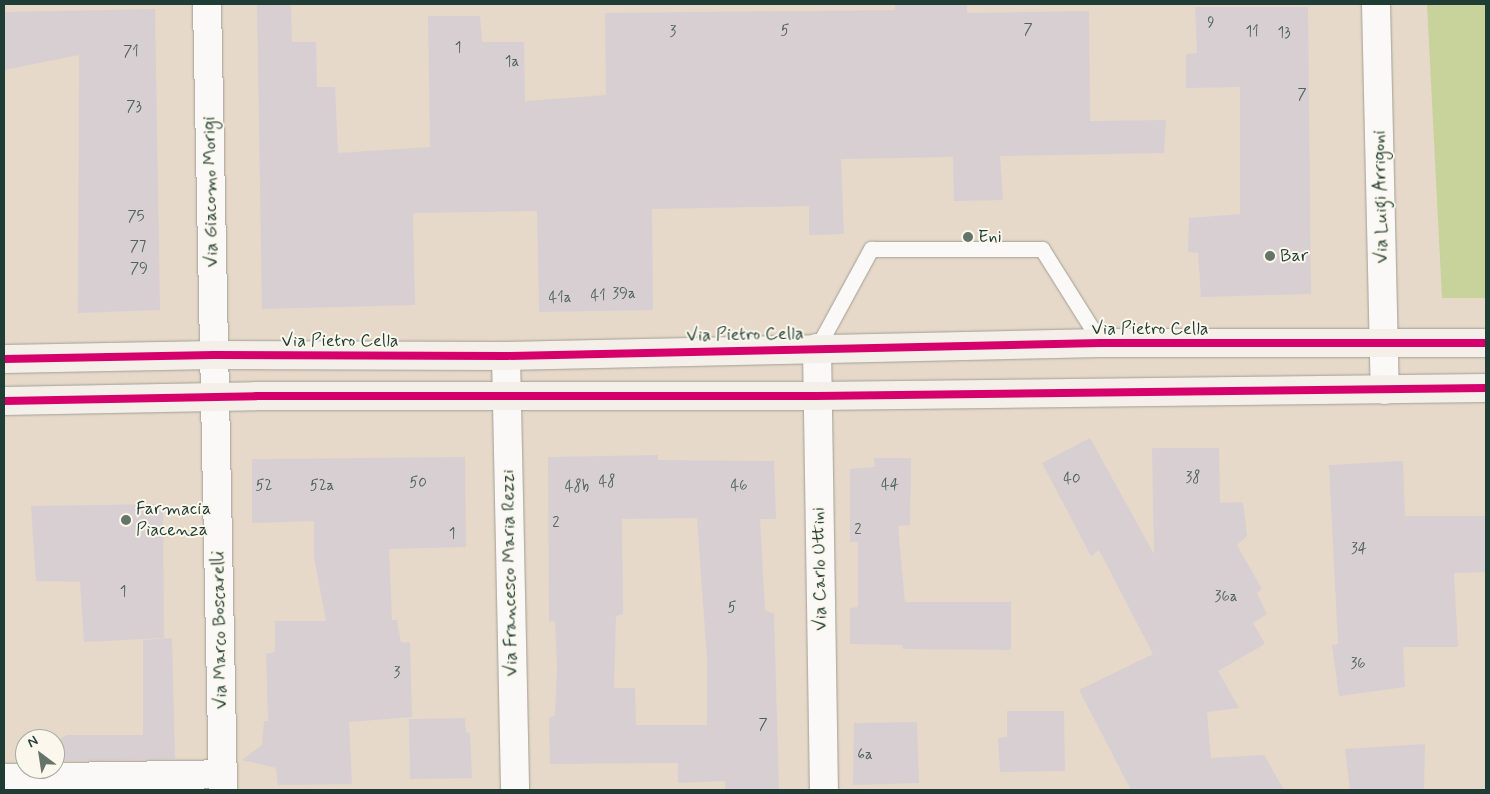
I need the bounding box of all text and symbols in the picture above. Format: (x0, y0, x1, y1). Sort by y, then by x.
house number: 9 (1207, 15, 1215, 33)
house number: 7 (1023, 22, 1033, 40)
house number: 5 (781, 23, 789, 41)
house number: 3 (670, 24, 676, 42)
house number: 11 (1245, 24, 1259, 42)
house number: 13 (1277, 25, 1291, 43)
house number: 1 (455, 40, 461, 58)
house number: 71 (123, 44, 139, 62)
house number: 1a (505, 54, 519, 72)
house number: 7 (1297, 87, 1307, 105)
house number: 73 (126, 99, 142, 117)
street label: Via Giacomo Morigi (199, 117, 223, 267)
street label: Via Luigi Arrigoni (1369, 132, 1393, 262)
house number: 75 (127, 209, 145, 227)
place label: Eni (978, 226, 1002, 248)
marker: Eni (962, 231, 974, 243)
house number: 77 (130, 239, 146, 257)
place label: Bar (1280, 245, 1308, 267)
marker: Bar (1264, 250, 1276, 262)
house number: 79 (130, 261, 148, 279)
house number: 39a (612, 286, 636, 304)
house number: 41 (590, 288, 606, 306)
house number: 41a (549, 290, 571, 308)
street label: Via Pietro Cella (1092, 318, 1208, 340)
street label: Via Pietro Cella (687, 323, 803, 347)
street label: Via Pietro Cella (282, 330, 398, 352)
street label: Via Francesco Maria Rezzi (497, 470, 523, 676)
house number: 38 (1186, 470, 1200, 488)
house number: 40 (1063, 471, 1081, 489)
house number: 48 (599, 474, 615, 492)
house number: 50 (409, 475, 427, 493)
house number: 44 (881, 477, 899, 495)
house number: 52 (256, 478, 272, 496)
house number: 52a (310, 478, 334, 496)
house number: 46 (730, 478, 748, 496)
house number: 48b (565, 479, 589, 497)
place label: Farmacia Piacenza (136, 499, 211, 542)
street label: Via Carlo Uttini (808, 508, 832, 630)
marker: Farmacia Piacenza (120, 514, 132, 526)
house number: 2 (552, 515, 560, 533)
house number: 2 (854, 522, 862, 540)
house number: 1 (449, 526, 455, 544)
house number: 34 (1351, 541, 1367, 559)
street label: Via Marco Boscarelli (208, 553, 232, 707)
house number: 1 (120, 584, 126, 602)
house number: 36a (1215, 589, 1237, 607)
house number: 5 (728, 600, 736, 618)
house number: 36 (1350, 656, 1366, 674)
house number: 3 (394, 665, 400, 683)
house number: 7 (758, 717, 768, 735)
north arrow (15, 729, 65, 779)
text: N (24, 732, 41, 752)
house number: 6a (857, 747, 873, 765)

